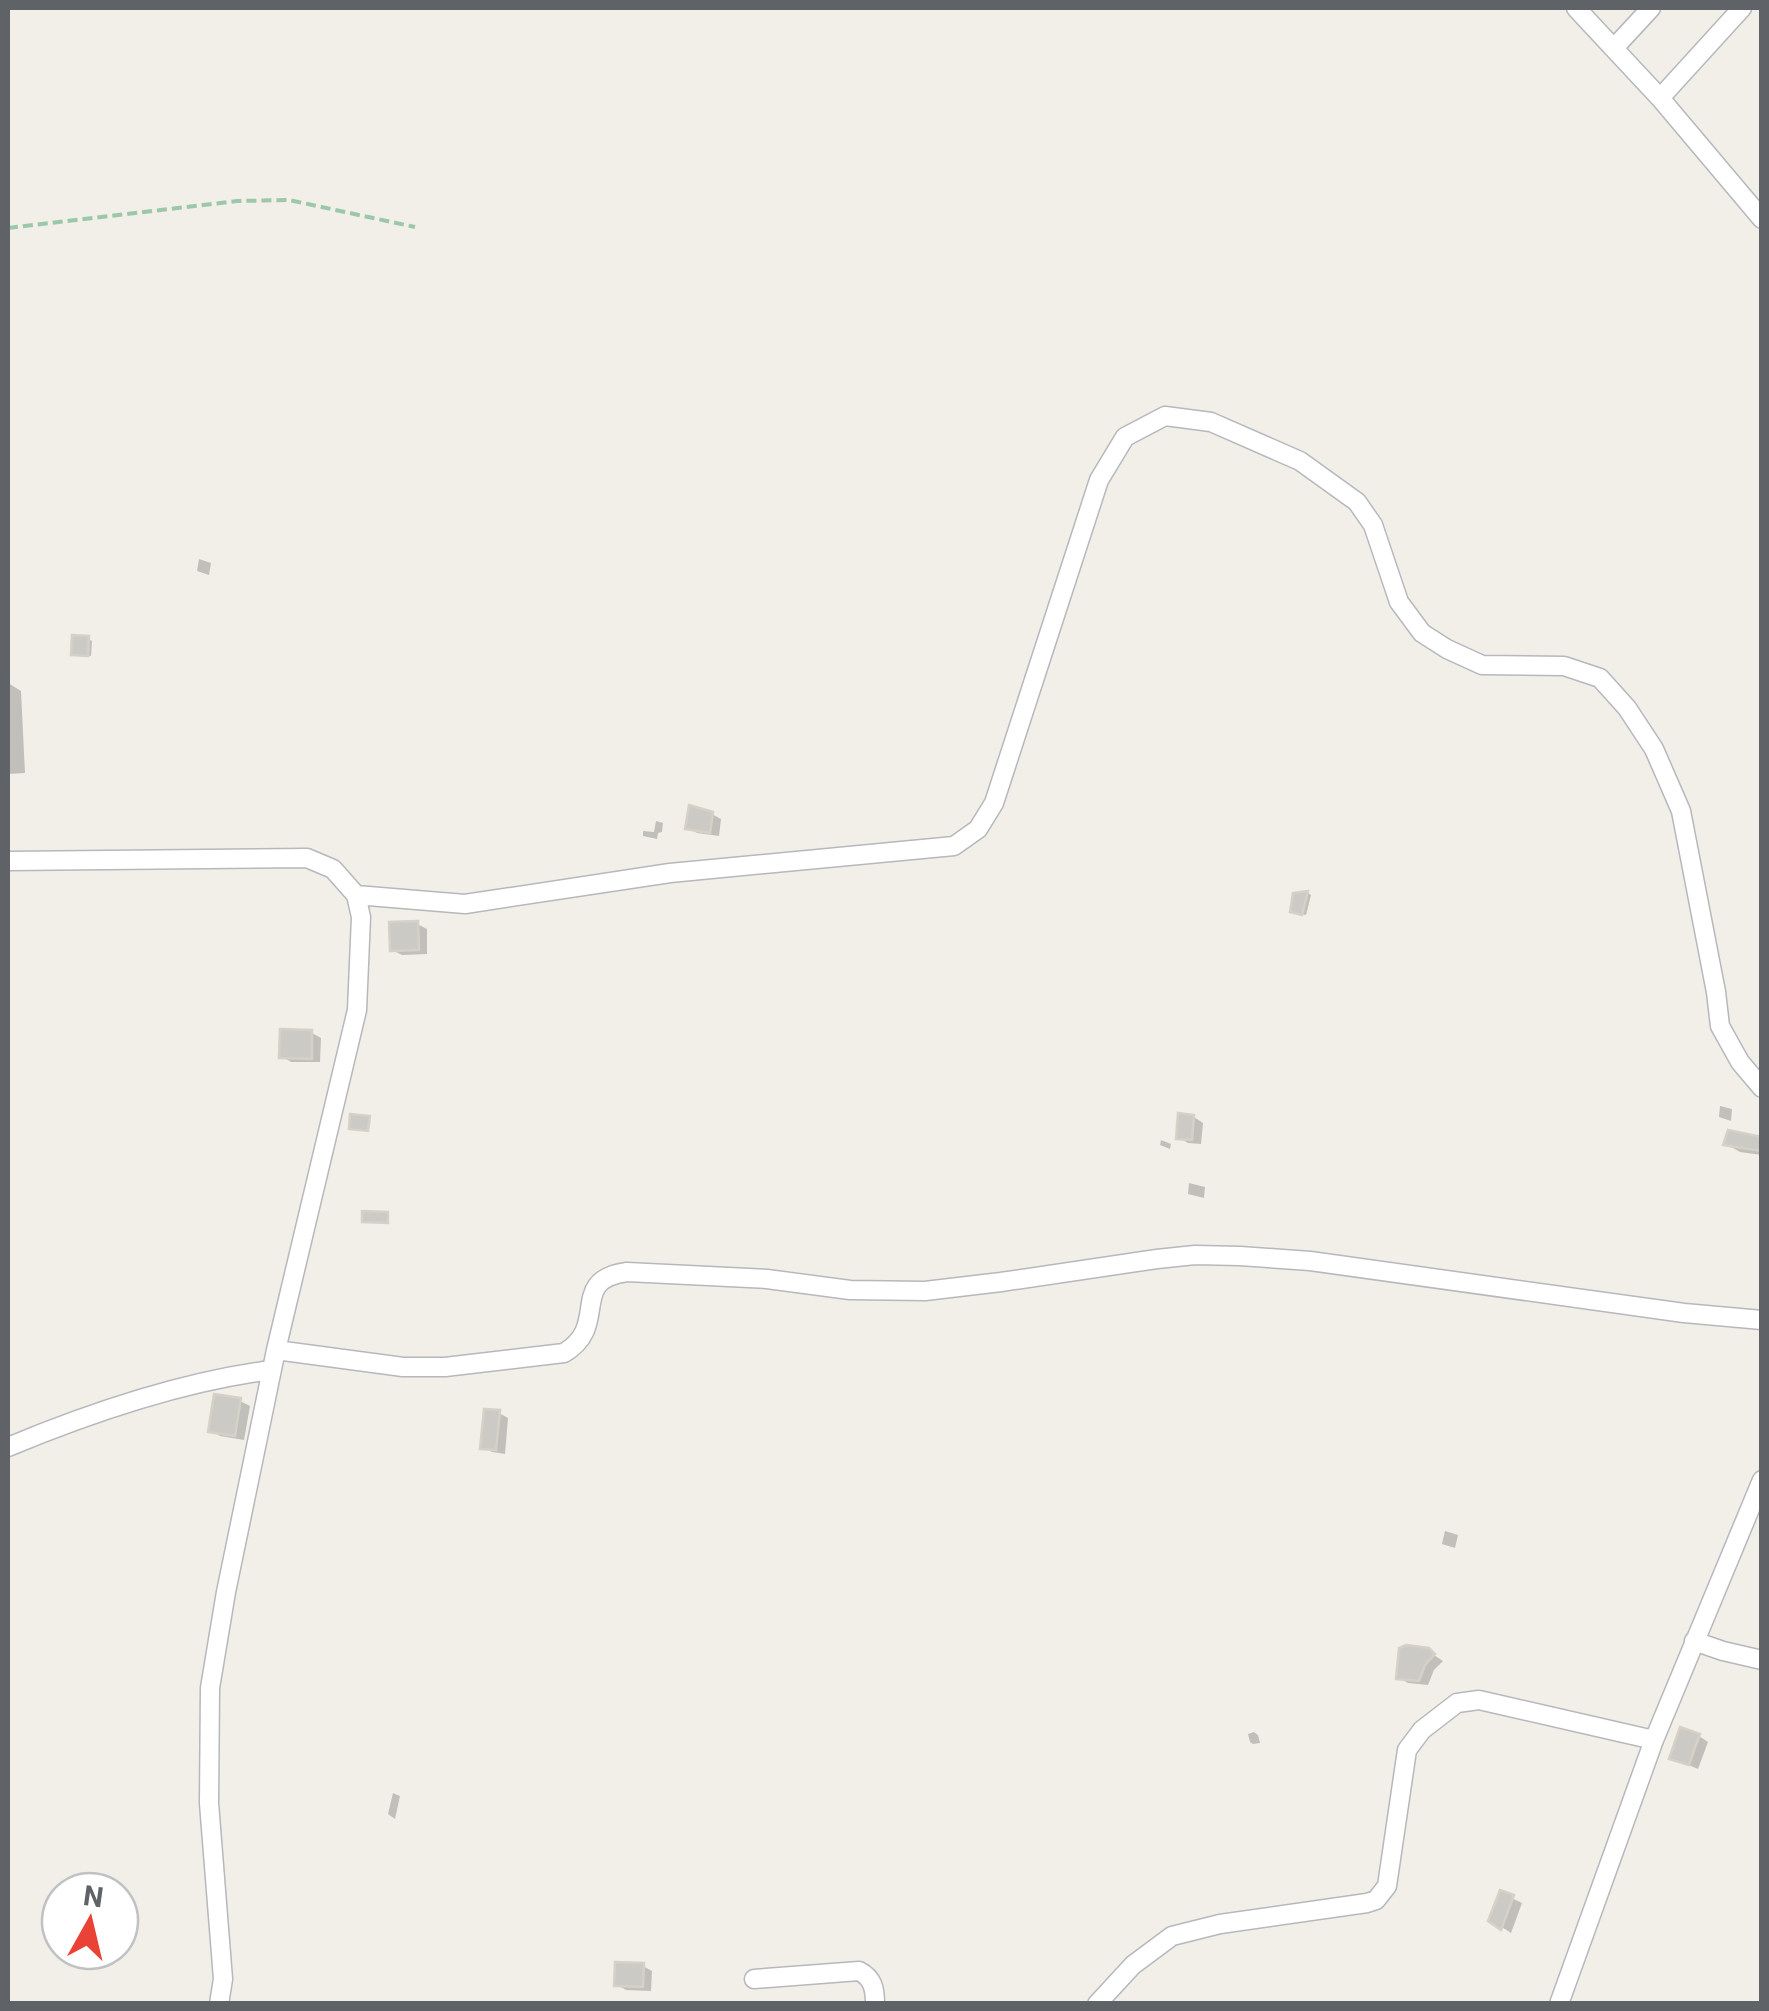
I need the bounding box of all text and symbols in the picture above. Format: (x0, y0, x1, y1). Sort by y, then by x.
north arrow (40, 1871, 140, 1971)
text: N (81, 1879, 105, 1914)

